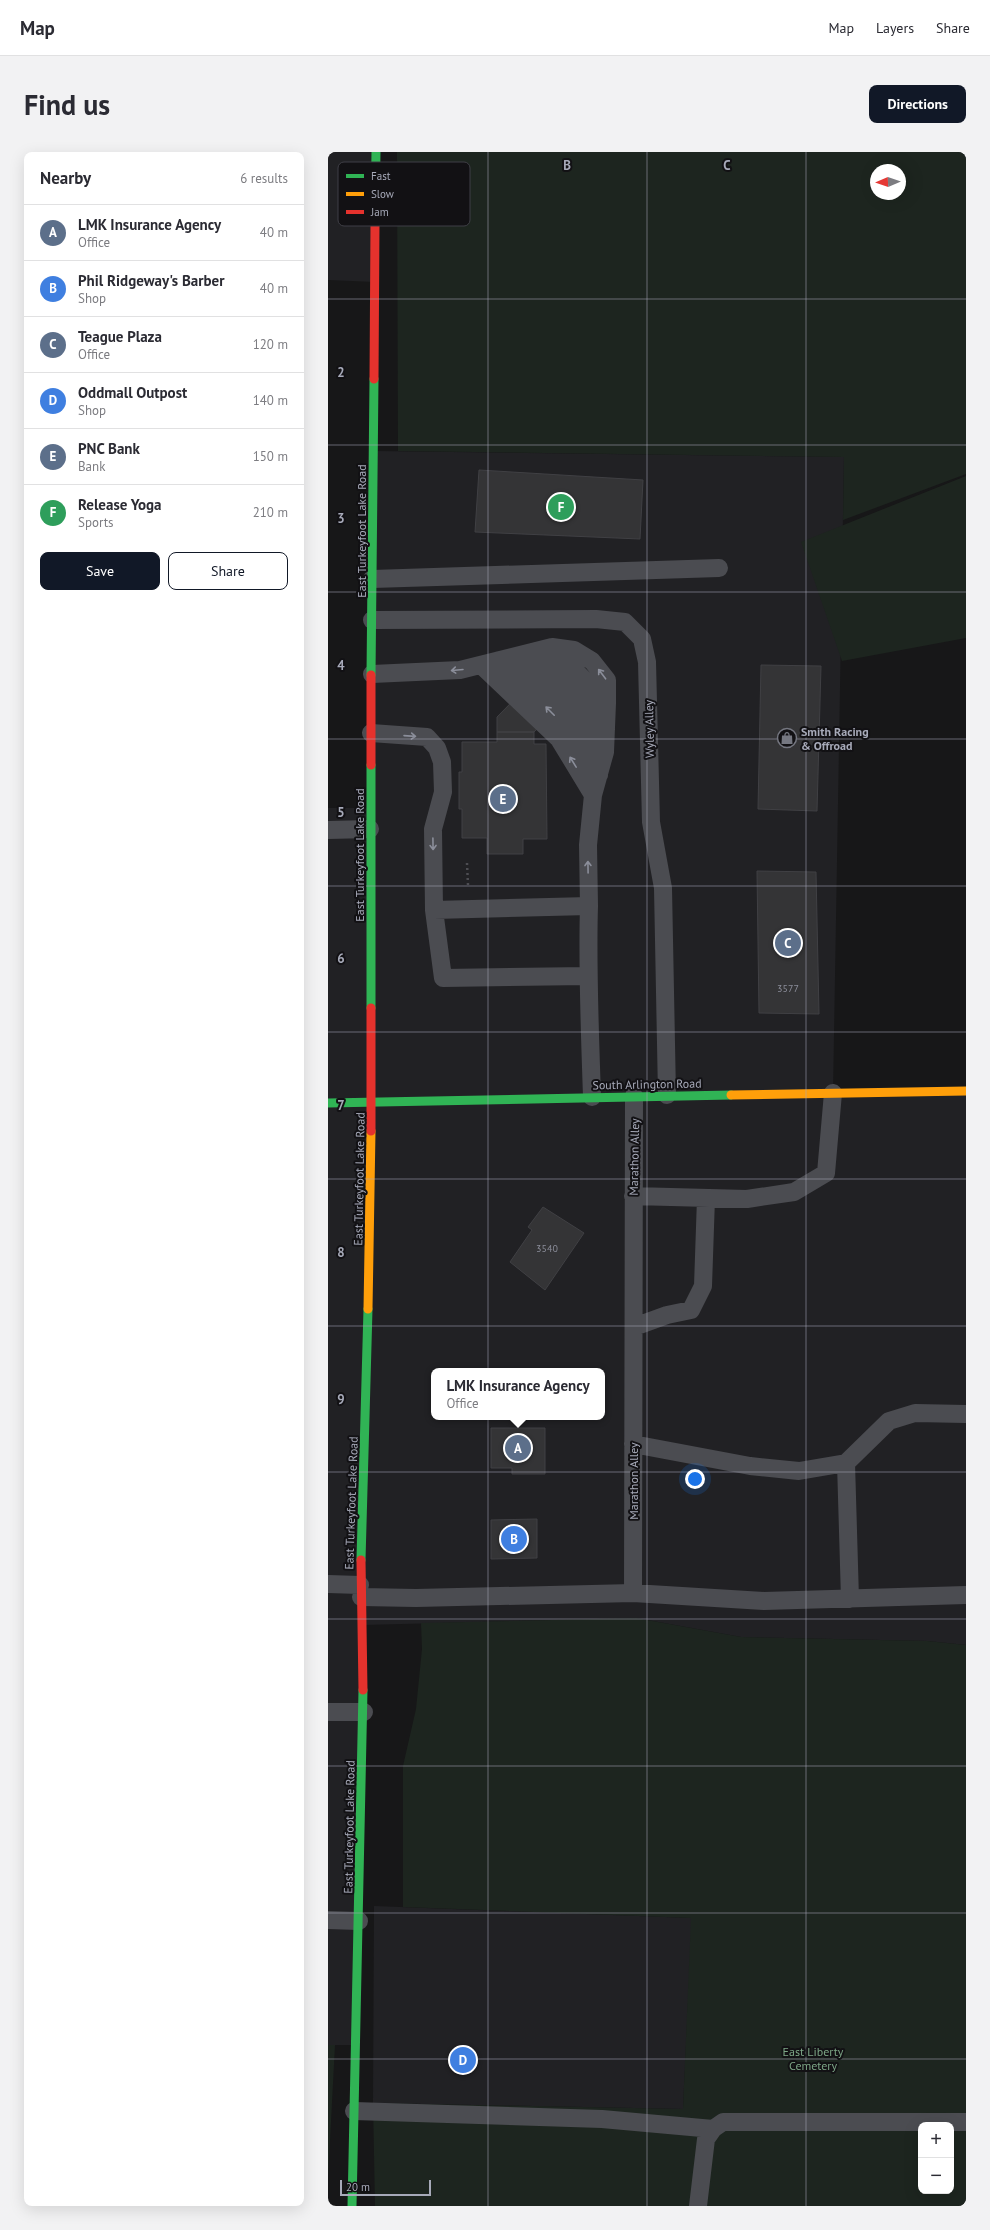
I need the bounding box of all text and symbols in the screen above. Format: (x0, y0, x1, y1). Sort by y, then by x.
text: Map (20, 16, 55, 40)
text: Map (828, 19, 854, 37)
text: Layers (876, 19, 914, 37)
text: Share (936, 19, 970, 37)
button: Directions (869, 85, 966, 123)
text: Find us (24, 86, 110, 123)
text: B (563, 157, 571, 174)
text: C (723, 157, 731, 174)
legend (338, 162, 470, 226)
north arrow (870, 164, 906, 200)
text: Nearby (40, 167, 91, 189)
text: Fast (371, 169, 391, 183)
text: 6 results (240, 170, 288, 187)
text: Slow (371, 187, 394, 201)
text: Jam (370, 205, 389, 219)
text: LMK Insurance Agency (78, 215, 221, 234)
text: A (49, 224, 57, 241)
text: 40 m (260, 224, 288, 241)
text: Office (78, 234, 110, 251)
text: Phil Ridgeway's Barber (78, 271, 225, 290)
text: B (49, 280, 57, 297)
text: 40 m (260, 280, 288, 297)
text: Shop (78, 290, 106, 307)
text: Teague Plaza (78, 327, 162, 346)
text: C (49, 336, 57, 353)
text: 120 m (253, 336, 288, 353)
text: Office (78, 346, 110, 363)
text: 2 (337, 364, 345, 381)
text: Oddmall Outpost (78, 383, 187, 402)
text: D (49, 392, 57, 409)
text: 140 m (253, 392, 288, 409)
text: Shop (78, 402, 106, 419)
text: PNC Bank (78, 439, 140, 458)
text: E (50, 448, 56, 465)
text: 150 m (253, 448, 288, 465)
text: Bank (78, 458, 105, 475)
street label: East Turkeyfoot Lake Road (354, 464, 369, 598)
pin: F (548, 492, 574, 522)
text: Release Yoga (78, 495, 162, 514)
text: F (50, 504, 56, 521)
text: 210 m (253, 504, 288, 521)
text: 3 (337, 510, 345, 527)
text: Sports (78, 514, 114, 531)
button: Save (40, 552, 160, 590)
button: Share (168, 552, 288, 590)
text: 4 (337, 657, 345, 674)
one-way arrow (451, 666, 464, 673)
one-way arrow (598, 669, 606, 680)
street label: Wyley Alley (641, 699, 657, 758)
one-way arrow (545, 706, 555, 716)
place label: Smith Racing & Offroad (801, 724, 869, 753)
shop icon: Smith Racing & Offroad (776, 727, 798, 749)
one-way arrow (403, 732, 416, 739)
one-way arrow (569, 757, 577, 768)
pin: E (490, 784, 516, 814)
street label: East Turkeyfoot Lake Road (352, 788, 367, 922)
text: 5 (337, 804, 345, 821)
one-way arrow (429, 837, 437, 850)
one-way arrow (584, 861, 592, 874)
pin: C (775, 928, 801, 958)
text: 6 (337, 950, 345, 967)
house number: 3577 (777, 982, 799, 995)
street label: South Arlington Road (592, 1076, 702, 1092)
text: 7 (337, 1097, 345, 1114)
street label: East Turkeyfoot Lake Road (350, 1112, 368, 1246)
street label: Marathon Alley (626, 1118, 642, 1196)
house number: 3540 (536, 1242, 558, 1255)
text: 8 (337, 1244, 345, 1261)
popup (431, 1368, 605, 1420)
text: LMK Insurance Agency (446, 1376, 590, 1395)
text: 9 (337, 1391, 345, 1408)
text: Office (446, 1395, 479, 1412)
pin: A (505, 1433, 531, 1463)
street label: East Turkeyfoot Lake Road (341, 1436, 361, 1570)
street label: Marathon Alley (626, 1442, 641, 1520)
your location (685, 1469, 705, 1489)
pin: B (501, 1524, 527, 1554)
street label: East Turkeyfoot Lake Road (340, 1760, 358, 1894)
park label: East Liberty Cemetery (783, 2044, 844, 2073)
pin: D (450, 2045, 476, 2075)
map controls (918, 2122, 954, 2194)
button: + (918, 2122, 954, 2158)
button: − (918, 2158, 954, 2194)
scale bar (340, 2178, 431, 2197)
text: 20 m (346, 2180, 370, 2194)

